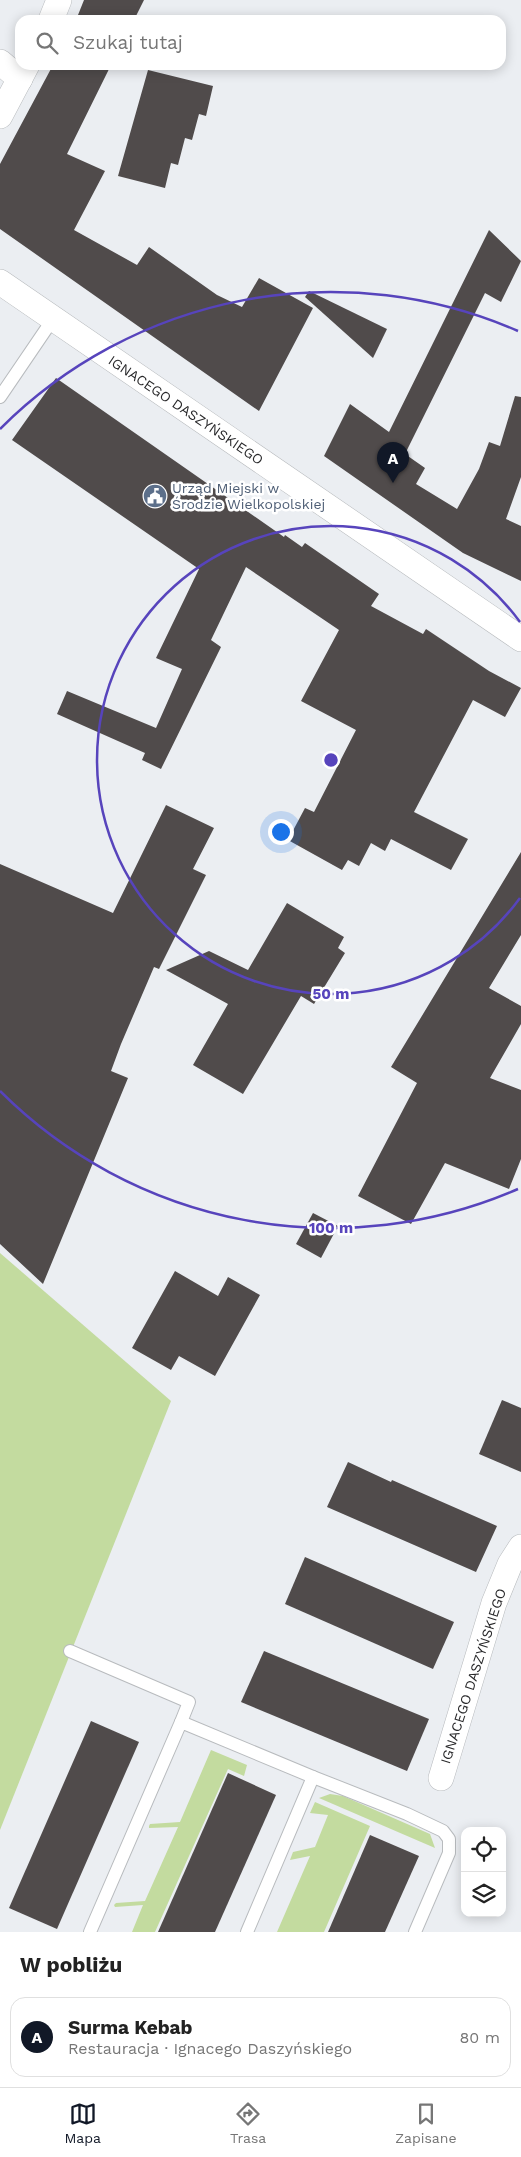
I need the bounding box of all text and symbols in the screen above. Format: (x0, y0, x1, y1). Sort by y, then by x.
search box (15, 15, 506, 70)
icon: search (33, 29, 61, 57)
text: Szukaj tutaj (73, 31, 183, 54)
street label: IGNACEGO DASZYŃSKIEGO (105, 352, 267, 468)
pin: A (377, 442, 409, 483)
place label: Urząd Miejski w Środzie Wielkopolskiej (172, 480, 325, 512)
public building icon: Urząd Miejski w Środzie Wielkopolskiej (142, 483, 168, 509)
centre of rings (322, 751, 340, 769)
your location (268, 819, 294, 845)
text: 50 m (313, 985, 349, 1003)
text: 100 m (309, 1219, 353, 1237)
street label: IGNACEGO DASZYŃSKIEGO (437, 1586, 509, 1766)
map controls (461, 1827, 506, 1917)
button: locate (461, 1827, 506, 1872)
button: layers (461, 1872, 506, 1917)
text: W pobliżu (20, 1952, 122, 1977)
text: Surma Kebab (68, 2016, 192, 2039)
text: A (32, 2028, 42, 2047)
text: 80 m (459, 2028, 500, 2047)
text: Restauracja · Ignacego Daszyńskiego (68, 2039, 352, 2058)
tab: Mapa (64, 2100, 101, 2146)
tab: Trasa (230, 2100, 266, 2146)
tab: Zapisane (395, 2100, 456, 2146)

